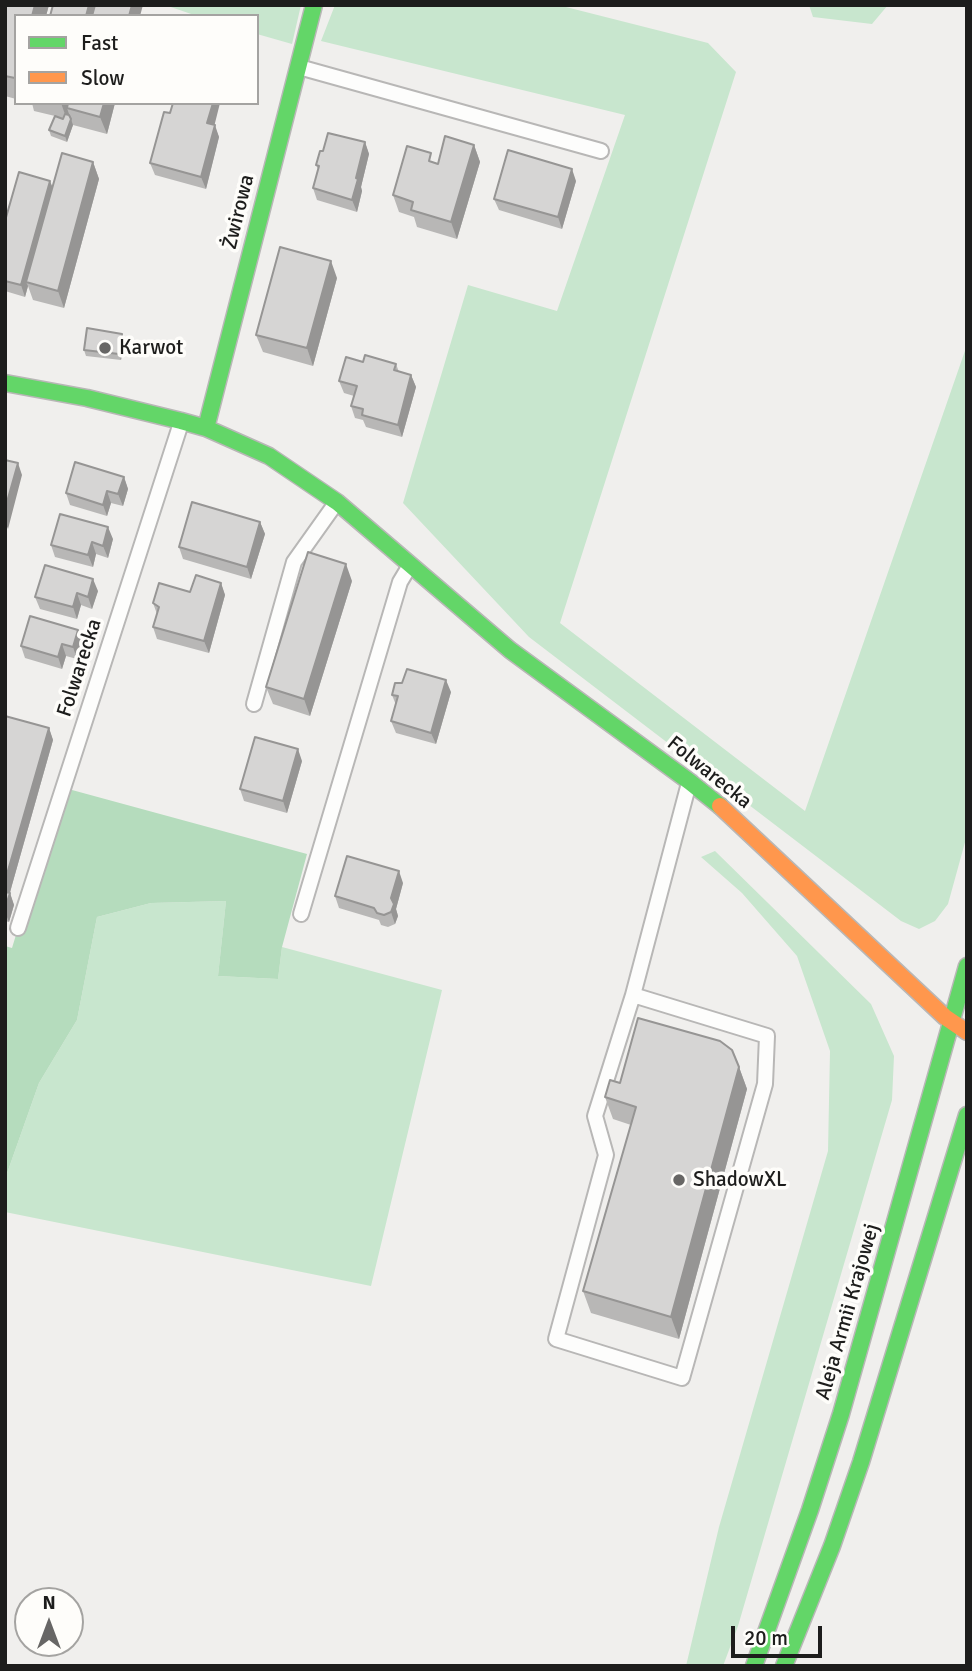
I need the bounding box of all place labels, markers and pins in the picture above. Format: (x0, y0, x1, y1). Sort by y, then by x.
place label: Karwot (119, 335, 183, 361)
marker: Karwot (97, 340, 113, 356)
place label: ShadowXL (693, 1167, 787, 1193)
marker: ShadowXL (671, 1172, 687, 1188)

